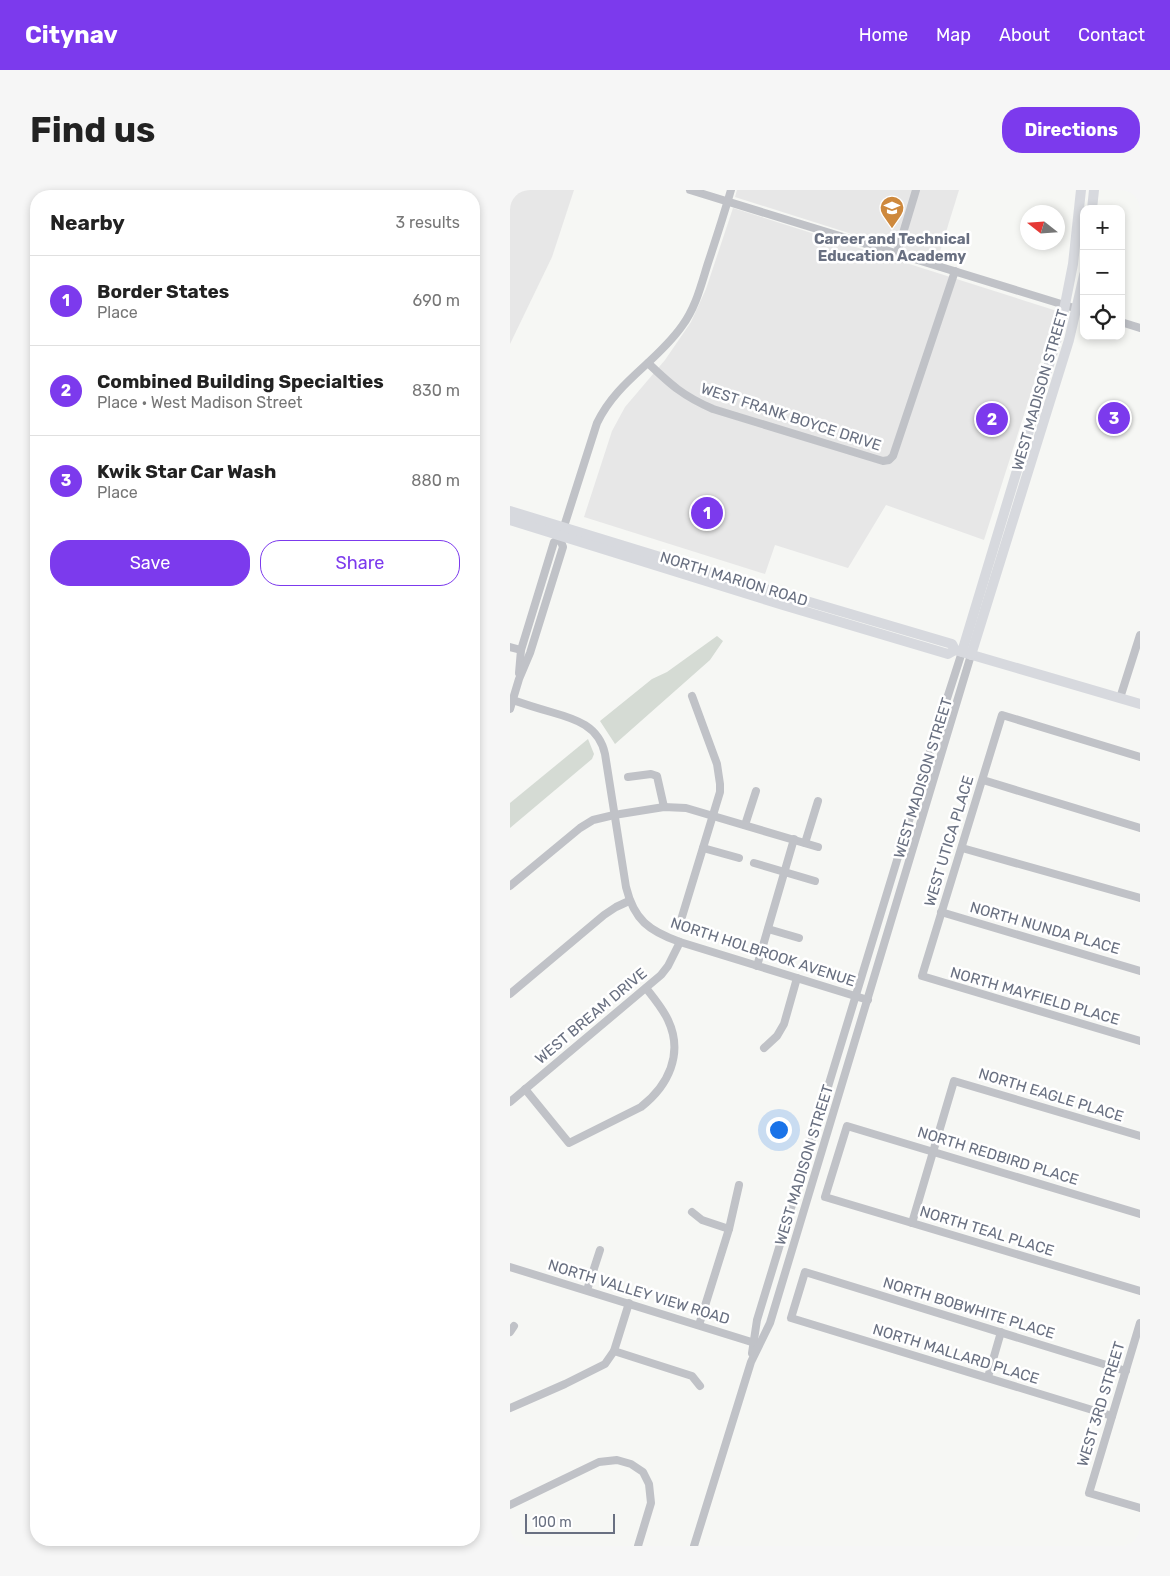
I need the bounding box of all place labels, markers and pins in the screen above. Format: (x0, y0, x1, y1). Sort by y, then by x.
school or university icon: Career and Technical Education Academy (879, 195, 905, 229)
place label: Career and Technical Education Academy (814, 230, 970, 265)
pin: 3 (1098, 399, 1130, 437)
pin: 2 (976, 400, 1008, 438)
pin: 1 (691, 494, 723, 532)

